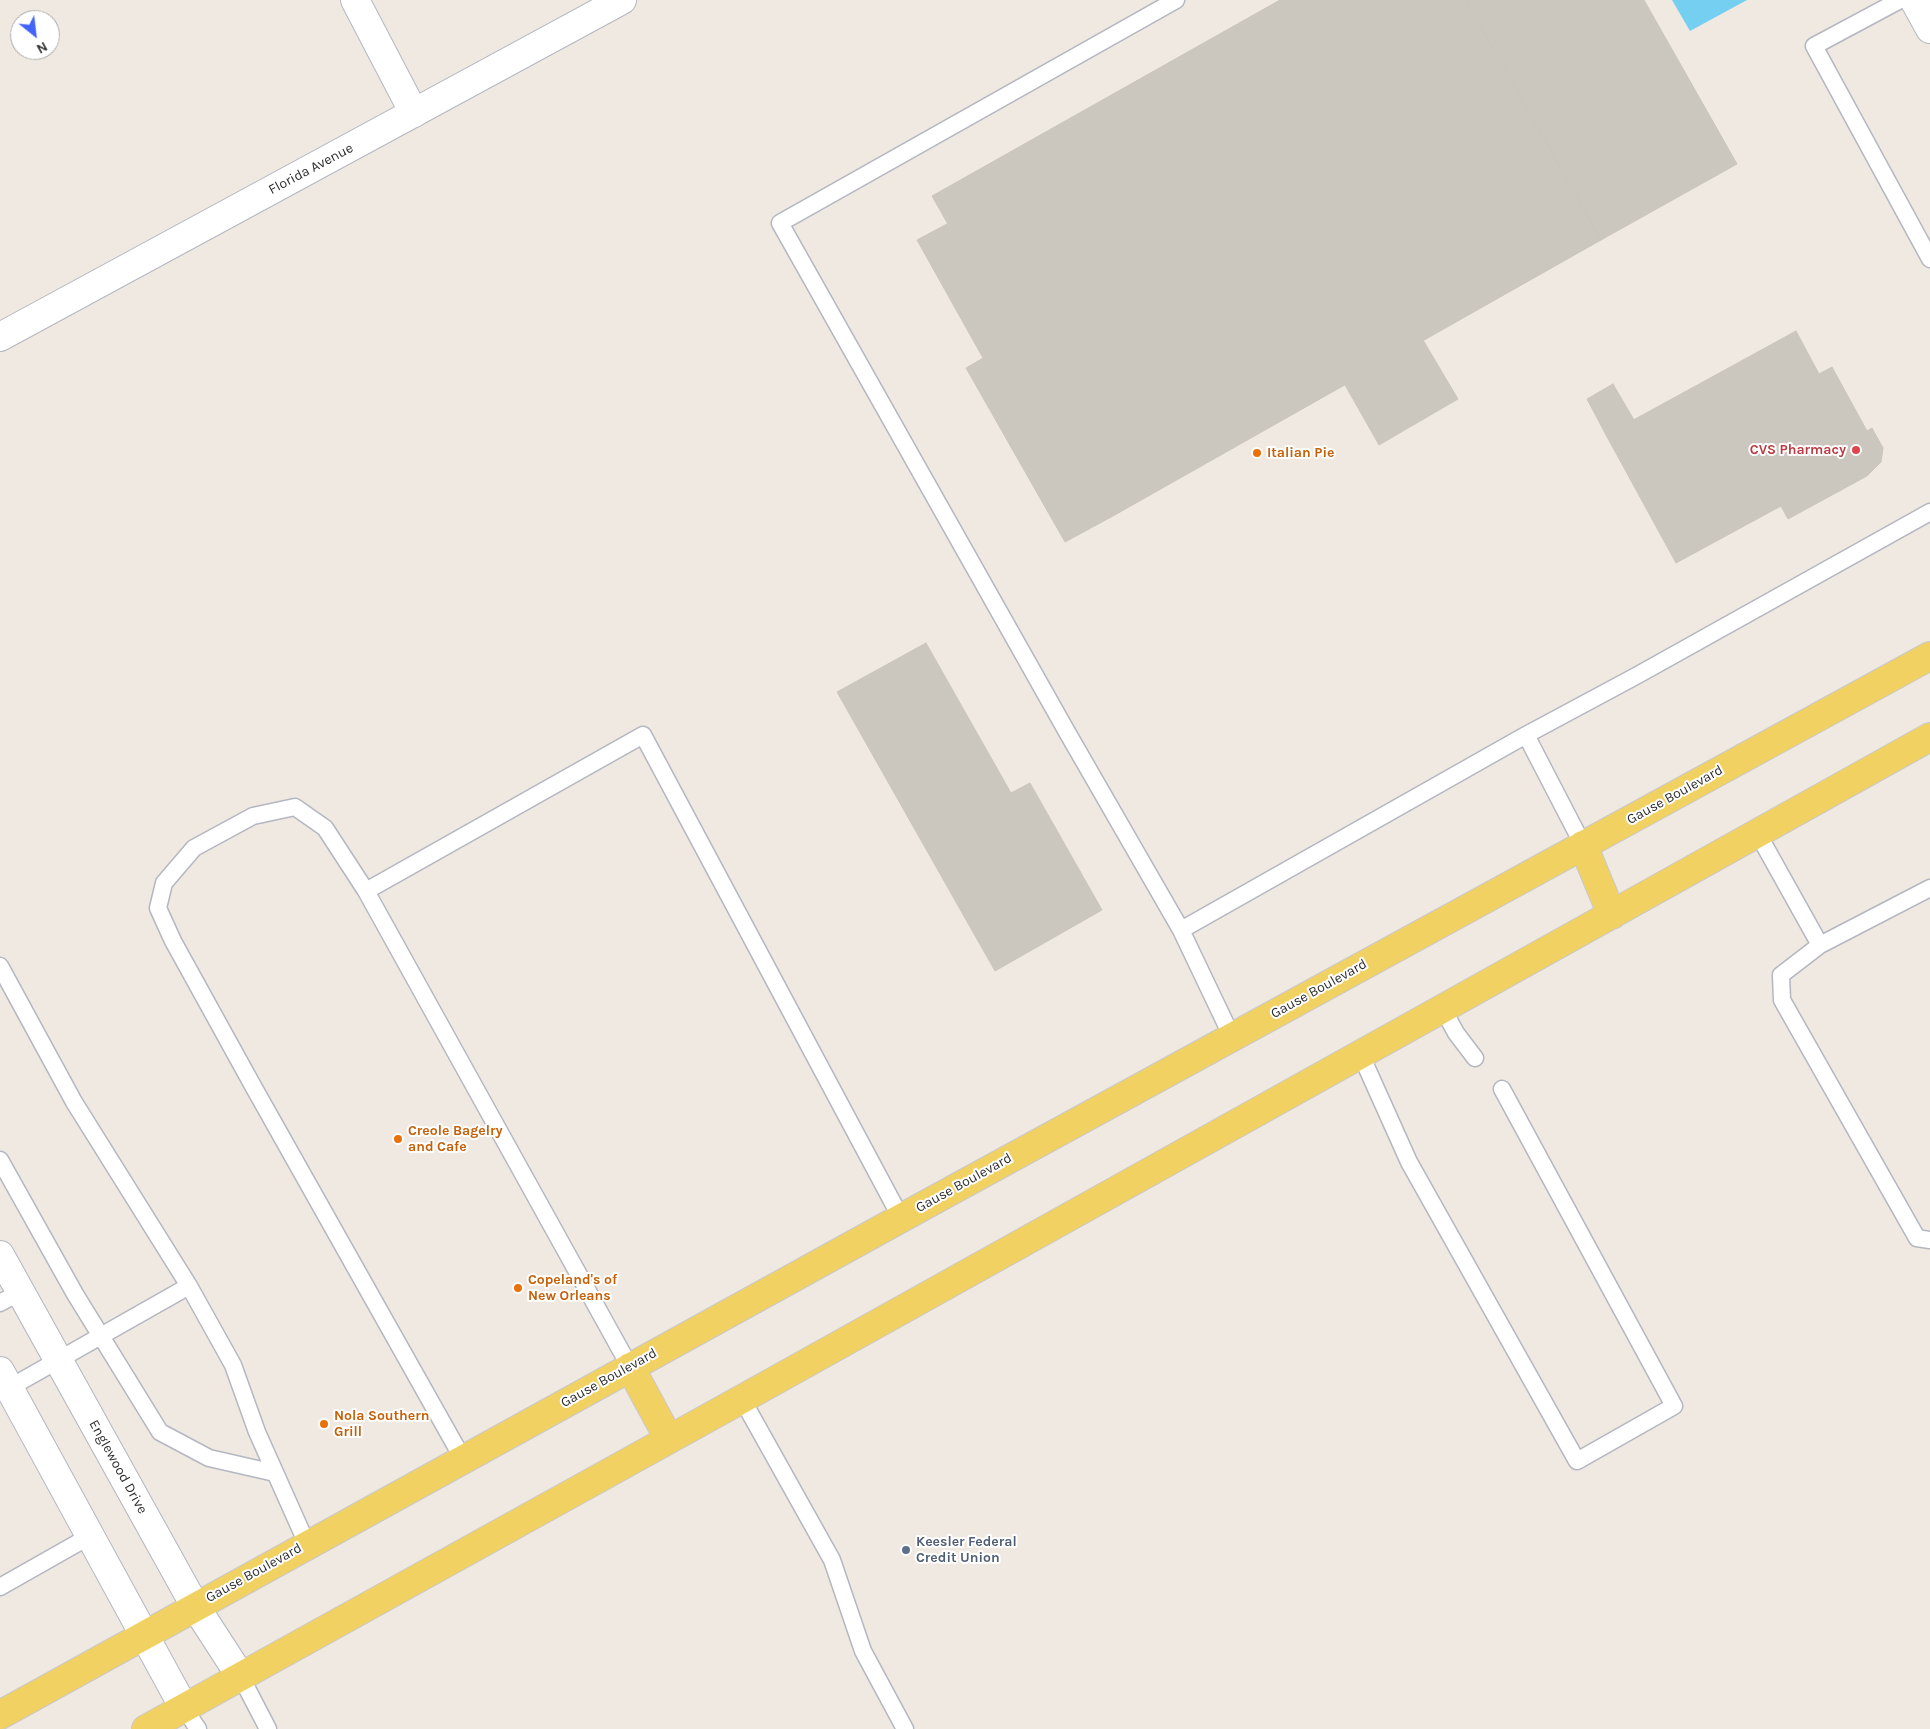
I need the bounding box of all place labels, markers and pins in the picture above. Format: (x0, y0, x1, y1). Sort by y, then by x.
place label: CVS Pharmacy (1750, 442, 1846, 458)
marker: CVS Pharmacy (1850, 444, 1862, 456)
place label: Italian Pie (1267, 445, 1334, 461)
marker: Italian Pie (1251, 447, 1263, 459)
place label: Creole Bagelry and Cafe (408, 1123, 503, 1156)
marker: Creole Bagelry and Cafe (392, 1133, 404, 1145)
place label: Copeland's of New Orleans (528, 1272, 617, 1304)
marker: Copeland's of New Orleans (512, 1282, 524, 1294)
place label: Nola Southern Grill (334, 1408, 429, 1440)
marker: Nola Southern Grill (318, 1418, 330, 1430)
place label: Keesler Federal Credit Union (916, 1534, 1017, 1566)
marker: Keesler Federal Credit Union (900, 1544, 912, 1556)

